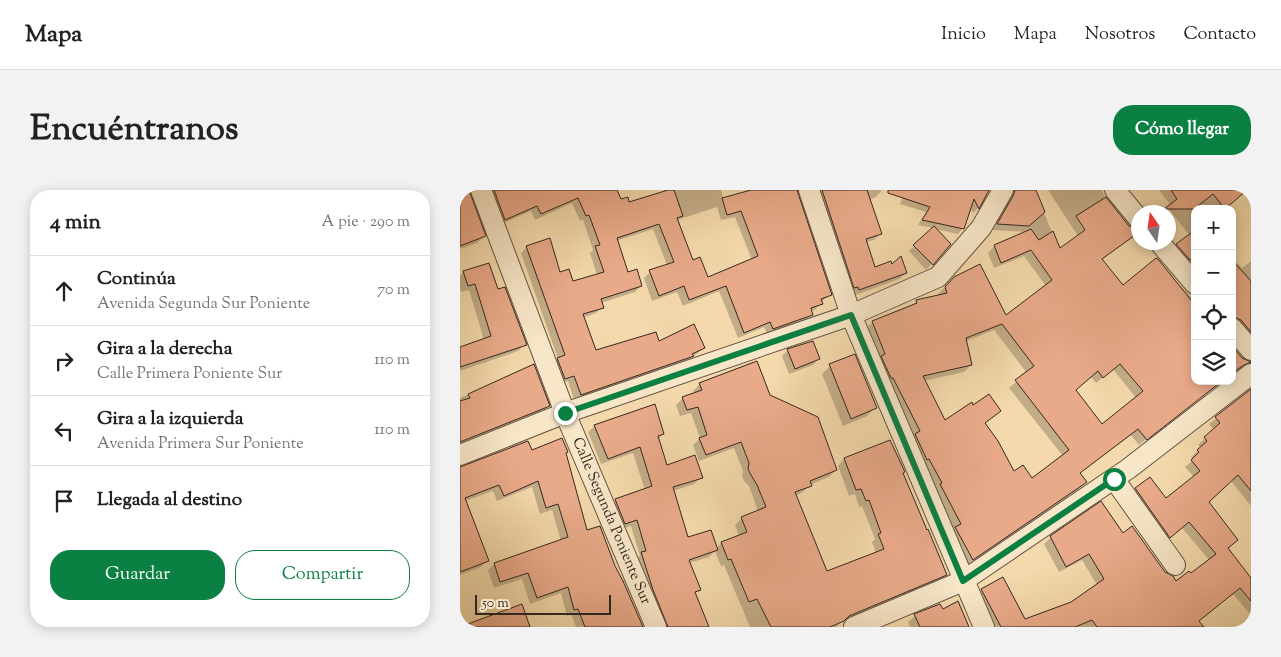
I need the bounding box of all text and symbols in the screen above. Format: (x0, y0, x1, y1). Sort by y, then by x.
text: Mapa (25, 18, 82, 52)
text: Inicio (941, 22, 986, 48)
text: Mapa (1014, 22, 1057, 48)
text: Nosotros (1085, 22, 1155, 48)
text: Contacto (1183, 22, 1256, 48)
text: Encuéntranos (30, 105, 239, 156)
button: Cómo llegar (1113, 105, 1251, 155)
north arrow (1131, 205, 1176, 250)
map controls (1191, 205, 1236, 385)
button: + (1191, 205, 1236, 250)
text: 4 min (50, 208, 101, 238)
text: A pie · 290 m (322, 211, 410, 234)
button: − (1191, 250, 1236, 295)
text: Continúa (97, 266, 176, 293)
icon: ahead (50, 277, 78, 305)
text: 70 m (377, 279, 410, 302)
text: Avenida Segunda Sur Poniente (97, 293, 310, 316)
button: locate (1191, 295, 1236, 340)
text: Gira a la derecha (97, 336, 232, 363)
button: layers (1191, 340, 1236, 385)
icon: right (50, 347, 78, 375)
text: 110 m (374, 349, 410, 372)
text: Calle Primera Poniente Sur (97, 363, 282, 386)
route end (554, 402, 577, 425)
text: Gira a la izquierda (97, 406, 243, 433)
icon: left (50, 417, 78, 445)
text: 110 m (374, 419, 410, 442)
text: Avenida Primera Sur Poniente (97, 433, 304, 456)
street label: Calle Segunda Poniente Sur (566, 434, 656, 608)
route start (1103, 468, 1126, 491)
icon: arrive (50, 487, 78, 515)
text: Llegada al destino (97, 487, 242, 514)
button: Guardar (50, 550, 225, 600)
button: Compartir (235, 550, 410, 600)
scale bar (475, 592, 611, 615)
text: 50 m (482, 594, 509, 614)

